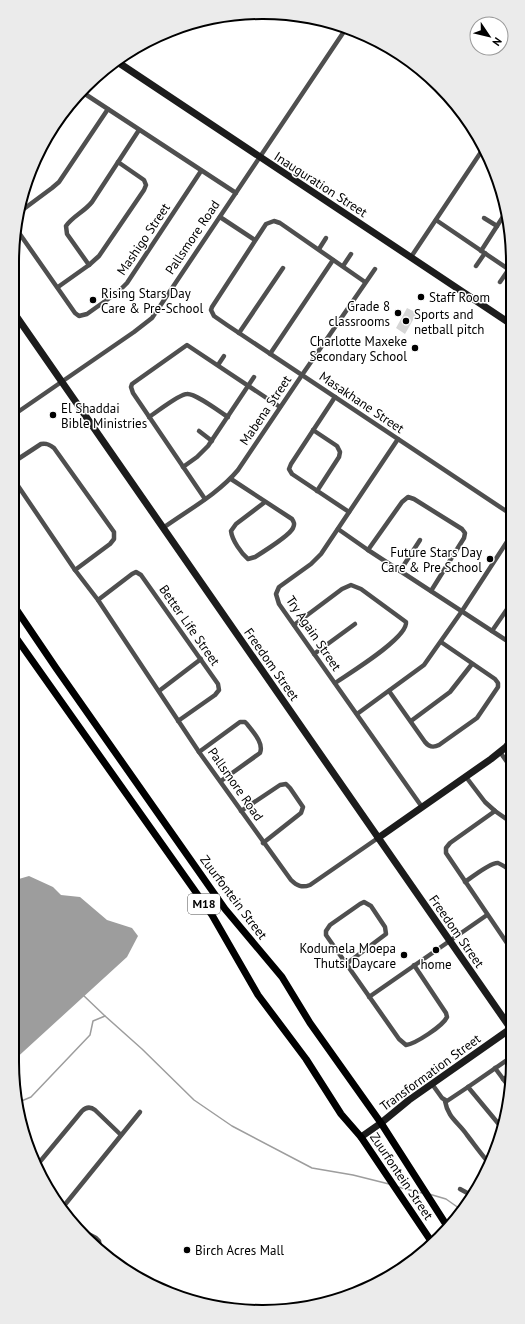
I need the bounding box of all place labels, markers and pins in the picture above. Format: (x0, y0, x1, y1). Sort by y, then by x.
place label: Rising Stars Day Care & Pre-School (101, 285, 204, 317)
place label: Staff Room (429, 289, 490, 306)
marker: Staff Room (416, 292, 426, 302)
marker: Rising Stars Day Care & Pre-School (88, 295, 98, 305)
place label: Grade 8 classrooms (329, 298, 390, 330)
place label: Sports and netball pitch (414, 306, 484, 338)
marker: Grade 8 classrooms (393, 308, 403, 318)
marker: Sports and netball pitch (401, 316, 411, 326)
place label: Charlotte Maxeke Secondary School (309, 333, 407, 365)
marker: Charlotte Maxeke Secondary School (410, 343, 420, 353)
place label: El Shaddai Bible Ministries (61, 400, 147, 432)
marker: El Shaddai Bible Ministries (48, 410, 58, 420)
place label: Future Stars Day Care & Pre School (381, 544, 482, 576)
marker: Future Stars Day Care & Pre School (485, 554, 495, 564)
place label: Kodumela Moepa Thutsi Daycare (300, 940, 396, 972)
marker: home (431, 945, 441, 955)
marker: Kodumela Moepa Thutsi Daycare (399, 950, 409, 960)
place label: home (420, 956, 452, 973)
place label: Birch Acres Mall (195, 1242, 284, 1259)
marker: Birch Acres Mall (182, 1245, 192, 1255)

